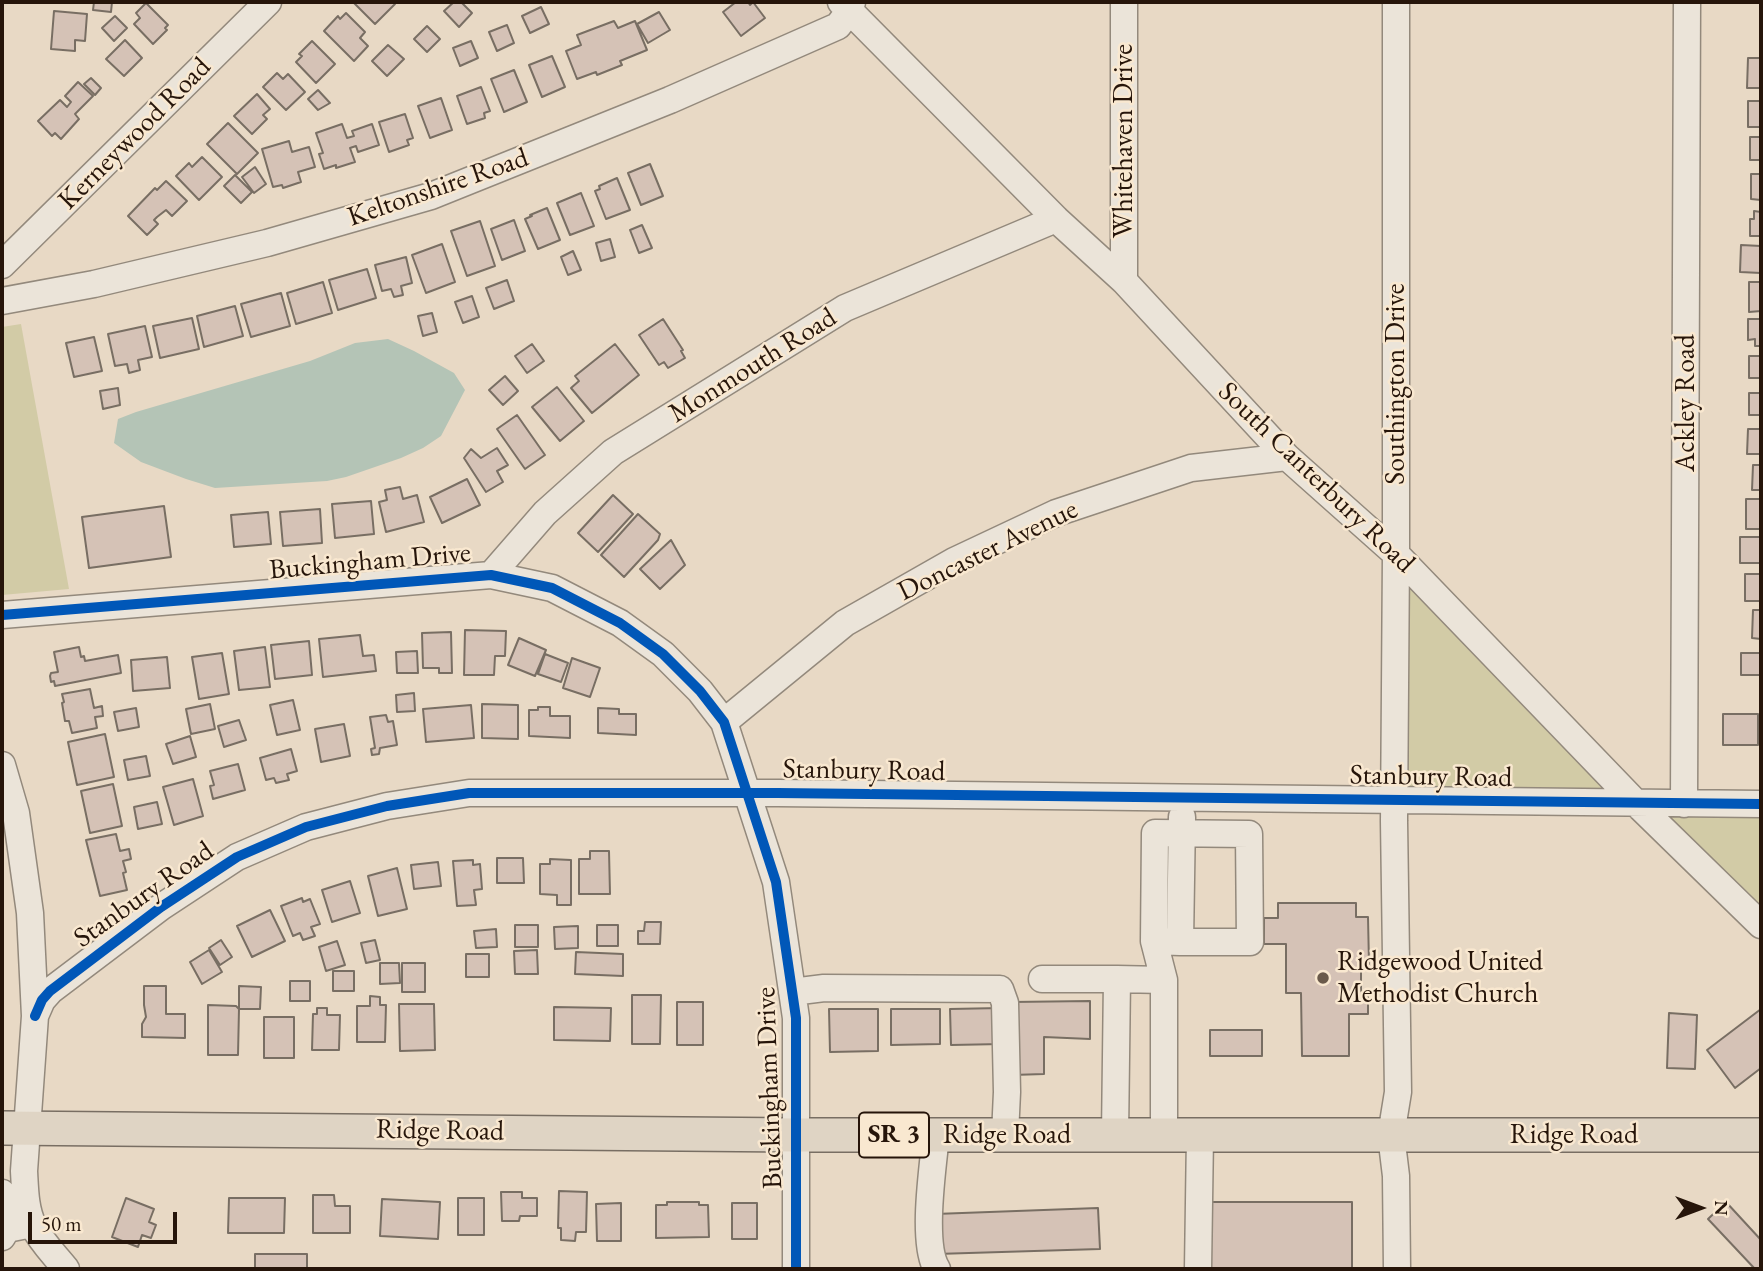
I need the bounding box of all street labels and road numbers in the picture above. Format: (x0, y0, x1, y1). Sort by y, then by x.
street label: Whitehaven Drive (1107, 44, 1141, 238)
street label: Kerneywood Road (52, 51, 218, 217)
street label: Keltonshire Road (343, 141, 533, 235)
street label: Southington Drive (1379, 283, 1413, 485)
street label: Monmouth Road (663, 301, 843, 431)
street label: Ackley Road (1669, 334, 1703, 472)
street label: South Canterbury Road (1211, 375, 1421, 581)
street label: Doncaster Avenue (893, 493, 1083, 609)
street label: Buckingham Drive (268, 536, 472, 588)
street label: Stanbury Road (782, 753, 946, 789)
street label: Stanbury Road (1349, 759, 1513, 795)
street label: Stanbury Road (68, 835, 220, 955)
street label: Buckingham Drive (750, 986, 790, 1190)
road number: SR 3 (859, 1112, 929, 1158)
street label: Ridge Road (376, 1113, 504, 1149)
street label: Ridge Road (943, 1118, 1071, 1152)
street label: Ridge Road (1510, 1118, 1638, 1152)

